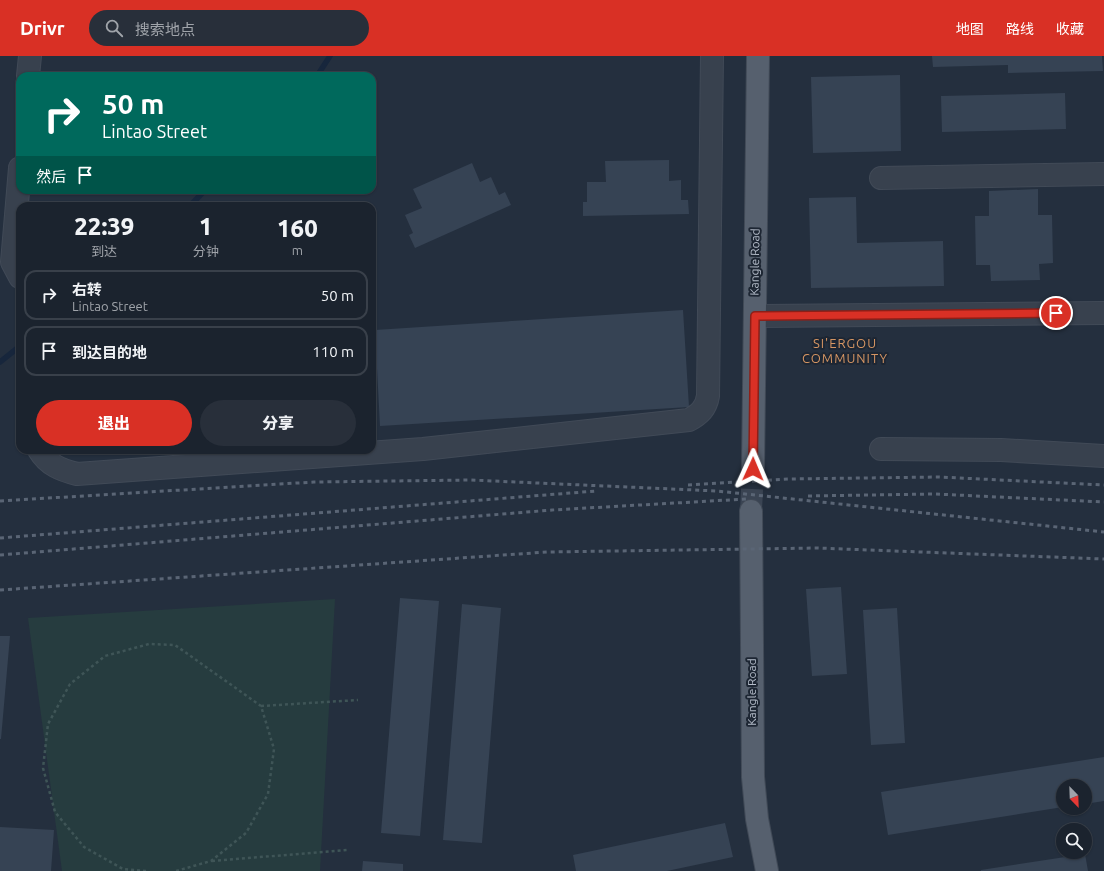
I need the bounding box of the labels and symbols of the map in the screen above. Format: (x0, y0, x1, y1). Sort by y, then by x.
street label: Kangle Road (747, 228, 762, 296)
pin (1039, 296, 1073, 330)
district label: SI'ERGOU COMMUNITY (802, 336, 888, 365)
position arrow (732, 448, 774, 490)
street label: Kangle Road (745, 658, 758, 726)
north arrow (1056, 779, 1092, 815)

